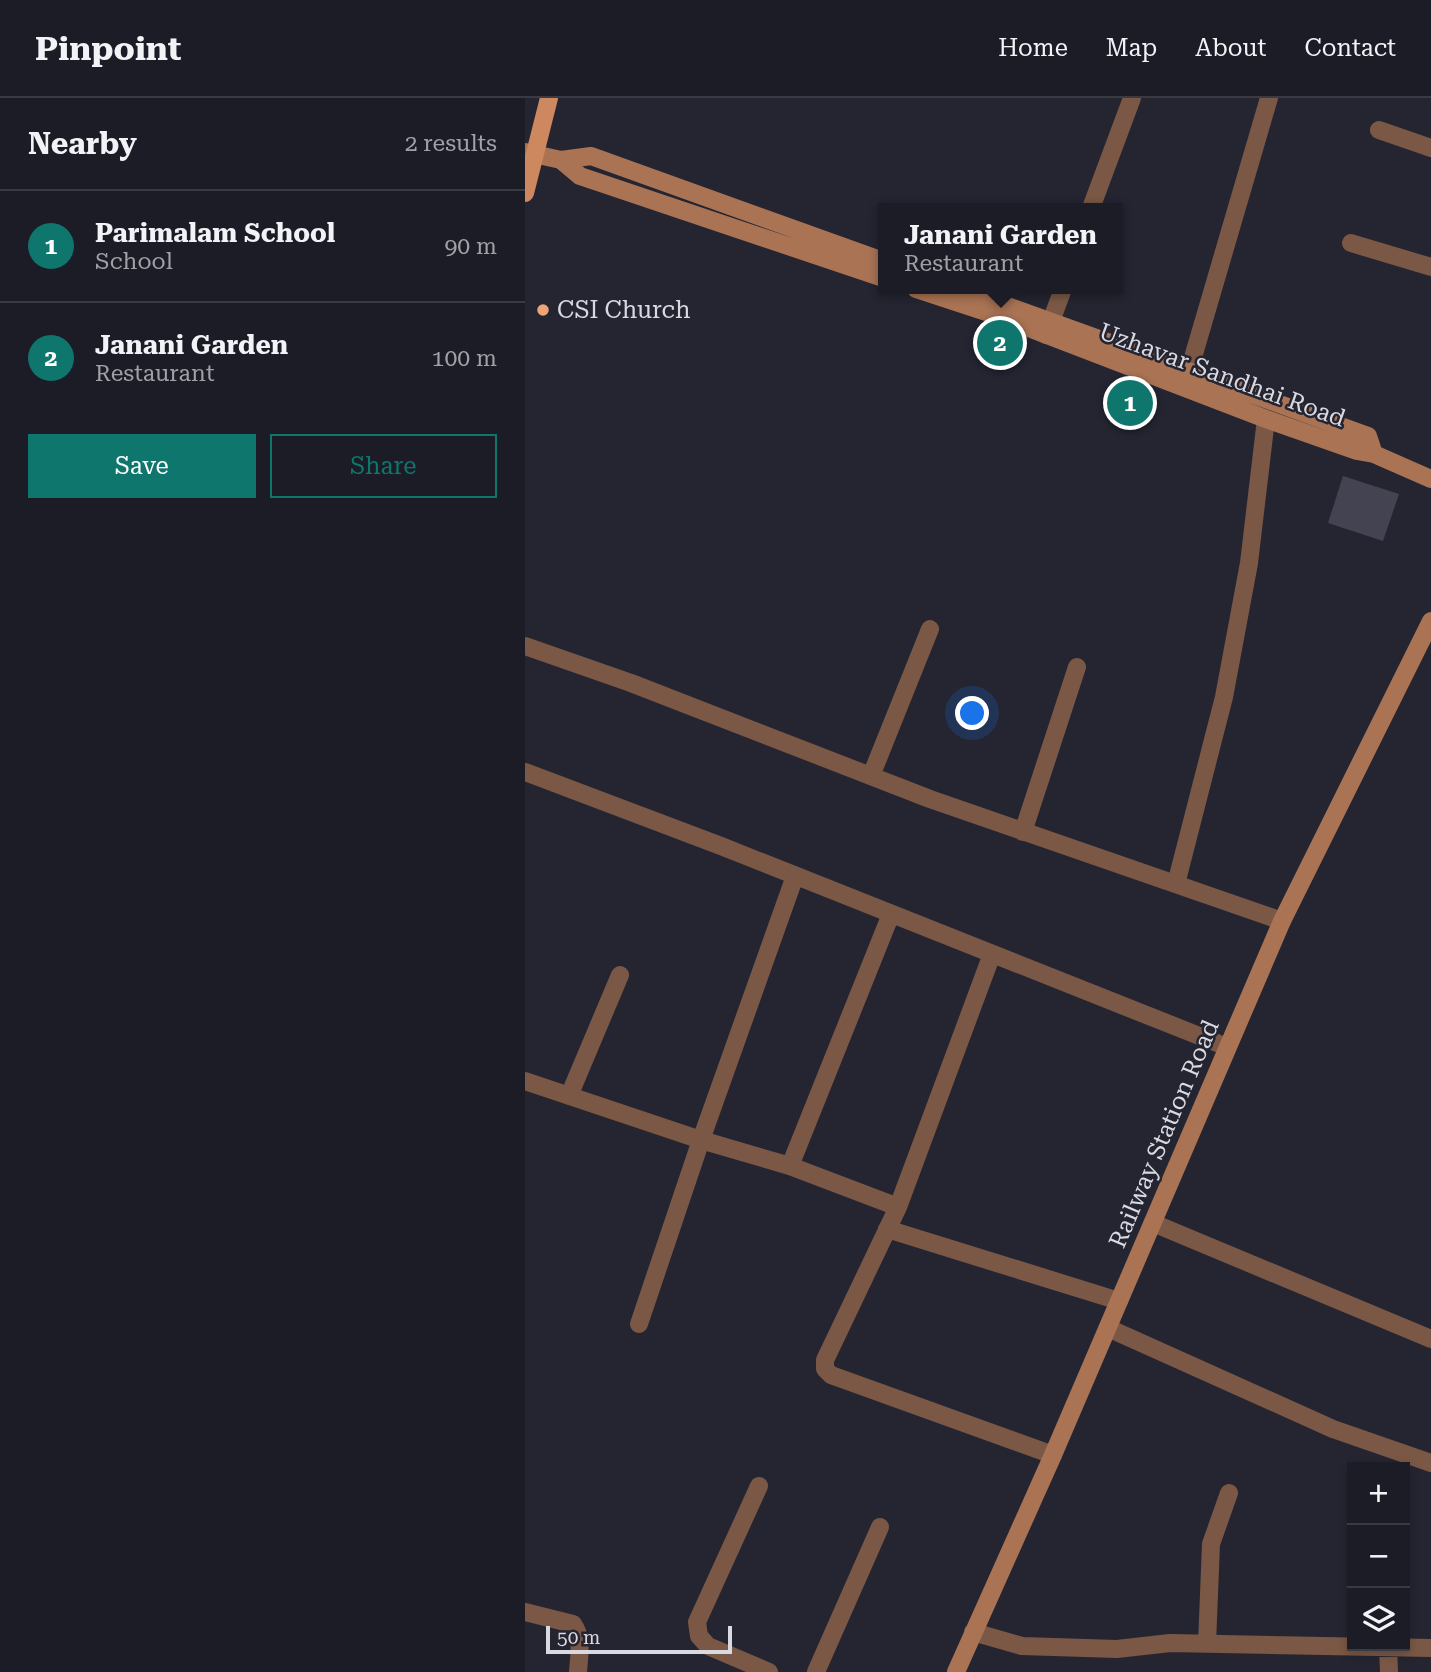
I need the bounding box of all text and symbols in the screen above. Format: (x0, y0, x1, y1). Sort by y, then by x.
text: Pinpoint (35, 29, 181, 68)
text: Home (998, 34, 1068, 62)
text: Map (1106, 34, 1157, 62)
text: About (1195, 34, 1266, 62)
text: Contact (1304, 34, 1396, 62)
text: Nearby (28, 126, 137, 161)
text: 2 results (405, 130, 497, 157)
popup (878, 203, 1123, 294)
text: Parimalam School (95, 218, 335, 248)
text: Janani Garden (904, 220, 1097, 250)
text: 1 (45, 233, 57, 260)
text: 90 m (444, 233, 497, 260)
text: School (95, 248, 173, 275)
text: Restaurant (904, 250, 1023, 277)
place label: CSI Church (557, 296, 690, 324)
marker: CSI Church (535, 302, 551, 318)
pin: 2 (977, 317, 1023, 369)
street label: Uzhavar Sandhai Road (1095, 317, 1349, 433)
text: Janani Garden (95, 330, 288, 360)
text: 2 (45, 345, 57, 372)
text: 100 m (432, 345, 497, 372)
text: Restaurant (95, 360, 214, 387)
pin: 1 (1107, 377, 1153, 429)
button: Save (28, 434, 256, 498)
button: Share (270, 434, 497, 498)
your location (955, 696, 989, 730)
street label: Railway Station Road (1103, 1016, 1225, 1252)
map controls (1347, 1462, 1410, 1651)
button: + (1347, 1462, 1410, 1525)
button: − (1347, 1525, 1410, 1588)
button: layers (1347, 1588, 1410, 1651)
scale bar (546, 1623, 731, 1655)
text: 50 m (557, 1626, 600, 1649)

